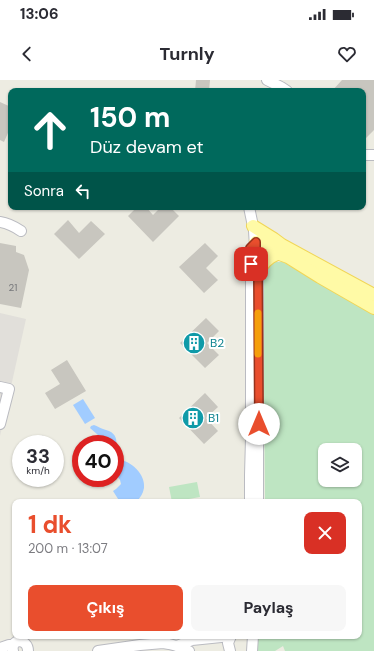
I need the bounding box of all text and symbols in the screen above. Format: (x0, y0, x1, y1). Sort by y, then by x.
text: 13:06 (20, 4, 58, 24)
text: Turnly (159, 42, 215, 66)
icon: back (16, 43, 38, 65)
icon: heart (336, 43, 358, 65)
text: 150 m (90, 99, 170, 136)
icon: ahead (24, 104, 76, 156)
text: Düz devam et (90, 135, 204, 159)
icon: left (72, 180, 94, 202)
text: Sonra (24, 181, 64, 201)
pin (234, 247, 268, 281)
icon: arrive (240, 253, 262, 275)
house number: 21 (9, 281, 17, 294)
building icon: B2 (181, 330, 207, 356)
place label: B2 (210, 335, 224, 351)
position arrow (238, 403, 280, 445)
building icon: B1 (180, 405, 206, 431)
place label: B1 (208, 410, 219, 426)
speed limit sign: 40 (72, 435, 124, 487)
text: 33 (26, 443, 50, 469)
map controls (318, 443, 362, 487)
button: layers (318, 443, 362, 487)
text: km/h (26, 464, 50, 477)
text: 1 dk (28, 509, 72, 540)
button: close (304, 512, 346, 554)
text: 200 m · 13:07 (28, 540, 108, 557)
button: Çıkış (28, 585, 183, 631)
button: Paylaş (191, 585, 346, 631)

